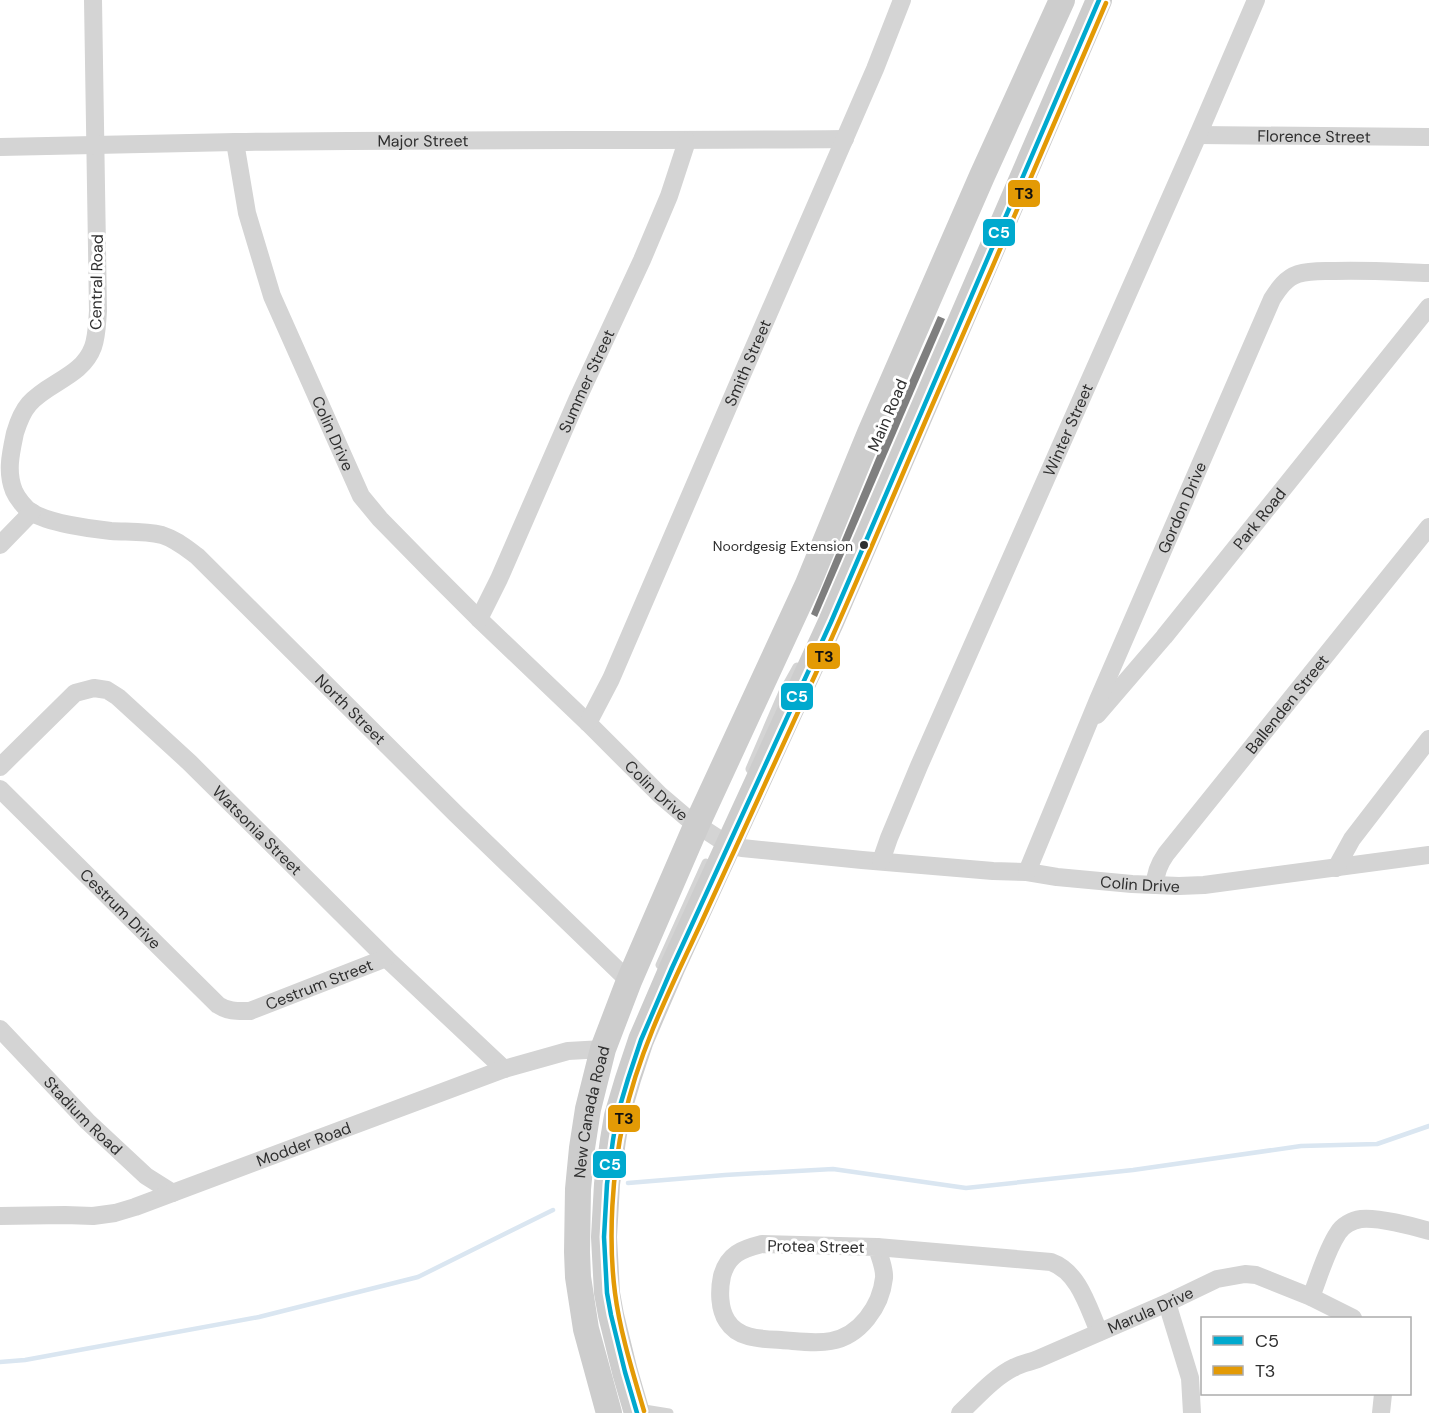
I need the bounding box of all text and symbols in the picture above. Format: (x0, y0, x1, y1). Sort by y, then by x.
street label: Florence Street (1257, 126, 1371, 147)
street label: Major Street (377, 130, 469, 152)
line badge: T3 (1007, 179, 1041, 208)
text: T3 (1014, 183, 1034, 204)
line badge: C5 (982, 218, 1016, 247)
text: C5 (988, 222, 1010, 243)
street label: Central Road (85, 234, 108, 330)
street label: Smith Street (720, 316, 776, 410)
street label: Summer Street (554, 326, 619, 436)
street label: Main Road (863, 376, 912, 455)
street label: Winter Street (1038, 380, 1098, 480)
street label: Colin Drive (307, 393, 358, 474)
street label: Gordon Drive (1153, 458, 1211, 557)
street label: Park Road (1229, 484, 1291, 554)
place label: Noordgesig Extension (713, 537, 853, 555)
marker: Noordgesig Extension (858, 539, 870, 551)
line badge: T3 (806, 642, 841, 670)
text: T3 (814, 646, 834, 667)
street label: Ballenden Street (1241, 650, 1333, 758)
street label: North Street (310, 670, 390, 749)
line badge: C5 (780, 682, 814, 711)
text: C5 (786, 686, 808, 707)
street label: Colin Drive (620, 756, 693, 826)
street label: Watsonia Street (208, 781, 306, 880)
street label: Cestrum Drive (75, 864, 165, 954)
street label: Colin Drive (1099, 871, 1180, 897)
street label: Cestrum Street (262, 954, 376, 1015)
street label: New Canada Road (569, 1044, 614, 1179)
street label: Stadium Road (39, 1072, 127, 1160)
line badge: T3 (607, 1104, 641, 1133)
text: T3 (614, 1108, 634, 1129)
street label: Modder Road (253, 1117, 354, 1172)
line badge: C5 (592, 1150, 627, 1179)
text: C5 (599, 1154, 621, 1175)
street label: Protea Street (767, 1235, 865, 1258)
street label: Marula Drive (1104, 1282, 1197, 1339)
legend (1201, 1317, 1411, 1395)
text: C5 (1255, 1329, 1279, 1353)
text: T3 (1255, 1359, 1275, 1383)

